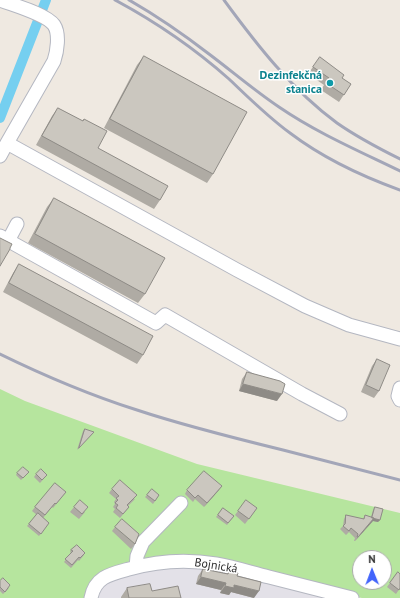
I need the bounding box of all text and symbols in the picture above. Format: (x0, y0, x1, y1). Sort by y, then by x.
place label: Dezinfekčná stanica (260, 69, 322, 97)
marker: Dezinfekčná stanica (325, 78, 335, 88)
north arrow (352, 550, 392, 590)
text: N (368, 552, 376, 566)
street label: Bojnická (193, 555, 239, 577)

